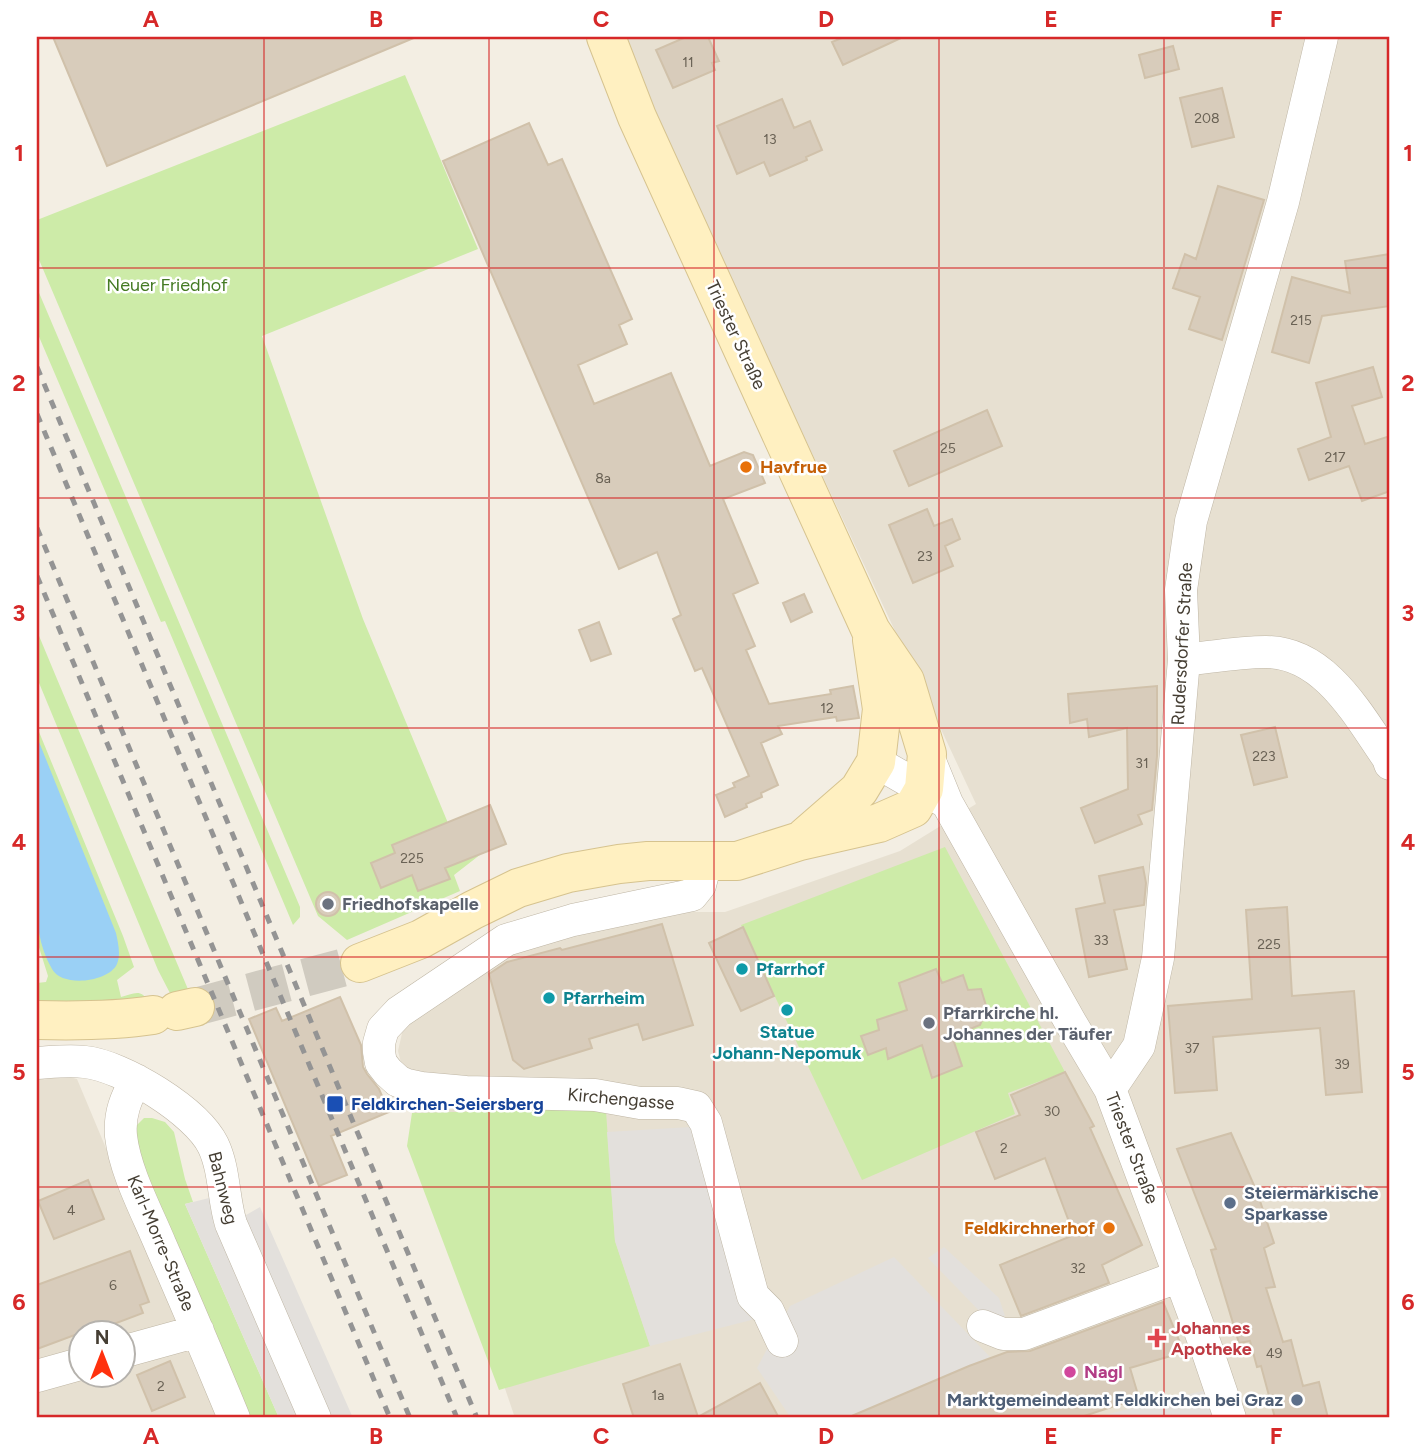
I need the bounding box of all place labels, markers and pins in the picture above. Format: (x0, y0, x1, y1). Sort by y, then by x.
place label: Havfrue (760, 456, 827, 478)
marker: Havfrue (738, 459, 754, 475)
place label: Friedhofskapelle (342, 893, 479, 915)
marker: Friedhofskapelle (320, 896, 336, 912)
place label: Pfarrhof (756, 958, 826, 980)
marker: Pfarrhof (734, 961, 750, 977)
place label: Pfarrheim (563, 987, 645, 1009)
marker: Pfarrheim (541, 990, 557, 1006)
marker: Statue Johann-Nepomuk (779, 1002, 795, 1018)
place label: Pfarrkirche hl. Johannes der Täufer (943, 1002, 1112, 1045)
marker: Pfarrkirche hl. Johannes der Täufer (921, 1015, 937, 1031)
place label: Statue Johann-Nepomuk (713, 1021, 862, 1064)
place label: Feldkirchen-Seiersberg (351, 1093, 544, 1115)
marker: Feldkirchen-Seiersberg (325, 1094, 345, 1114)
place label: Steiermärkische Sparkasse (1244, 1182, 1378, 1225)
marker: Steiermärkische Sparkasse (1222, 1195, 1238, 1211)
place label: Feldkirchnerhof (964, 1217, 1096, 1239)
marker: Feldkirchnerhof (1101, 1220, 1117, 1236)
place label: Johannes Apotheke (1171, 1317, 1252, 1360)
marker: Johannes Apotheke (1149, 1330, 1165, 1346)
place label: Nagl (1084, 1361, 1123, 1383)
marker: Nagl (1062, 1364, 1078, 1380)
place label: Marktgemeindeamt Feldkirchen bei Graz (947, 1389, 1283, 1411)
marker: Marktgemeindeamt Feldkirchen bei Graz (1289, 1392, 1305, 1408)

